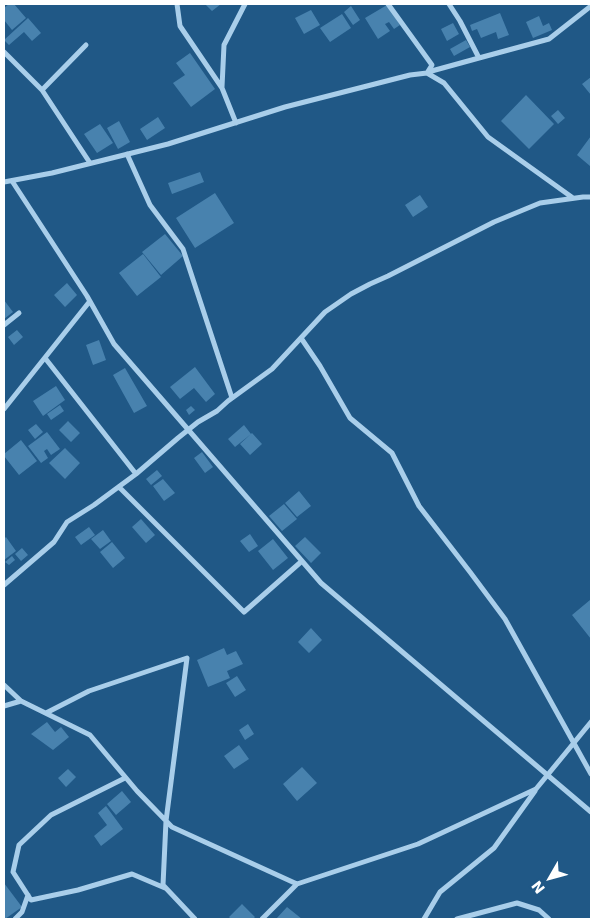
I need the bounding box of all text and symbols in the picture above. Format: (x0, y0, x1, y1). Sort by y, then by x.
north arrow (525, 853, 575, 903)
text: N (528, 878, 548, 897)

